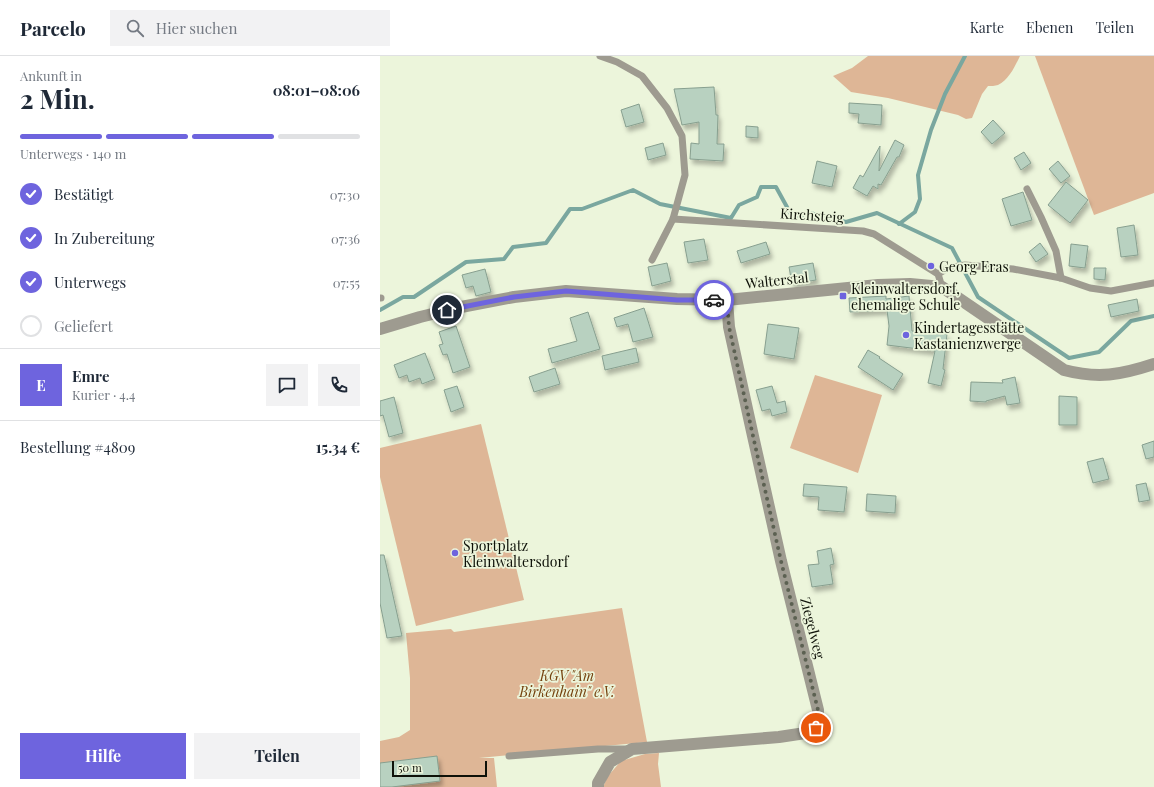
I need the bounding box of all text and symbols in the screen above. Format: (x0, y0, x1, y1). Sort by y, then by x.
search box (110, 10, 390, 46)
text: Parcelo (20, 15, 86, 41)
icon: search (124, 17, 146, 39)
text: Hier suchen (156, 18, 237, 38)
text: Karte (970, 18, 1004, 37)
text: Ebenen (1026, 18, 1073, 37)
text: Teilen (1095, 18, 1134, 37)
text: Ankunft in (20, 67, 82, 84)
text: 08:01–08:06 (273, 80, 360, 100)
text: 2 Min. (20, 81, 95, 116)
text: Unterwegs · 140 m (20, 145, 126, 162)
icon: check (20, 183, 42, 205)
text: Bestätigt (54, 184, 113, 204)
text: 07:30 (330, 186, 360, 203)
street label: Kirchsteig (779, 203, 845, 227)
icon: check (20, 227, 42, 249)
text: In Zubereitung (54, 228, 154, 248)
text: 07:36 (331, 230, 360, 247)
place label: Georg Eras (939, 257, 1009, 276)
marker: Georg Eras (926, 261, 936, 271)
street label: Walterstal (743, 267, 810, 293)
icon: check (20, 271, 42, 293)
text: Unterwegs (54, 272, 126, 292)
text: 07:55 (333, 274, 360, 291)
place label: Kleinwaltersdorf, ehemalige Schule (851, 279, 960, 314)
courier (694, 280, 734, 320)
icon: car (703, 289, 725, 311)
marker: Kleinwaltersdorf, ehemalige Schule (838, 291, 848, 301)
pin (430, 293, 464, 327)
icon: home (436, 299, 458, 321)
text: Geliefert (54, 316, 113, 336)
place label: Kindertagesstätte Kastanienzwerge (914, 318, 1024, 353)
marker: Kindertagesstätte Kastanienzwerge (901, 330, 911, 340)
button: chat (266, 364, 308, 406)
button: phone (318, 364, 360, 406)
text: Emre (72, 366, 109, 386)
text: E (36, 375, 46, 395)
text: Kurier · 4.4 (72, 386, 136, 403)
text: Bestellung #4809 (20, 437, 135, 457)
text: 15.34 € (316, 437, 360, 457)
place label: Sportplatz Kleinwaltersdorf (463, 536, 570, 571)
marker: Sportplatz Kleinwaltersdorf (450, 548, 460, 558)
street label: Ziegelweg (796, 595, 830, 661)
park label: KGV "Am Birkenhain" e.V. (518, 666, 615, 701)
pin (799, 711, 833, 745)
icon: bag (805, 717, 827, 739)
button: Hilfe (20, 733, 186, 779)
button: Teilen (194, 733, 360, 779)
scale bar (392, 759, 487, 778)
text: 50 m (398, 760, 422, 775)

